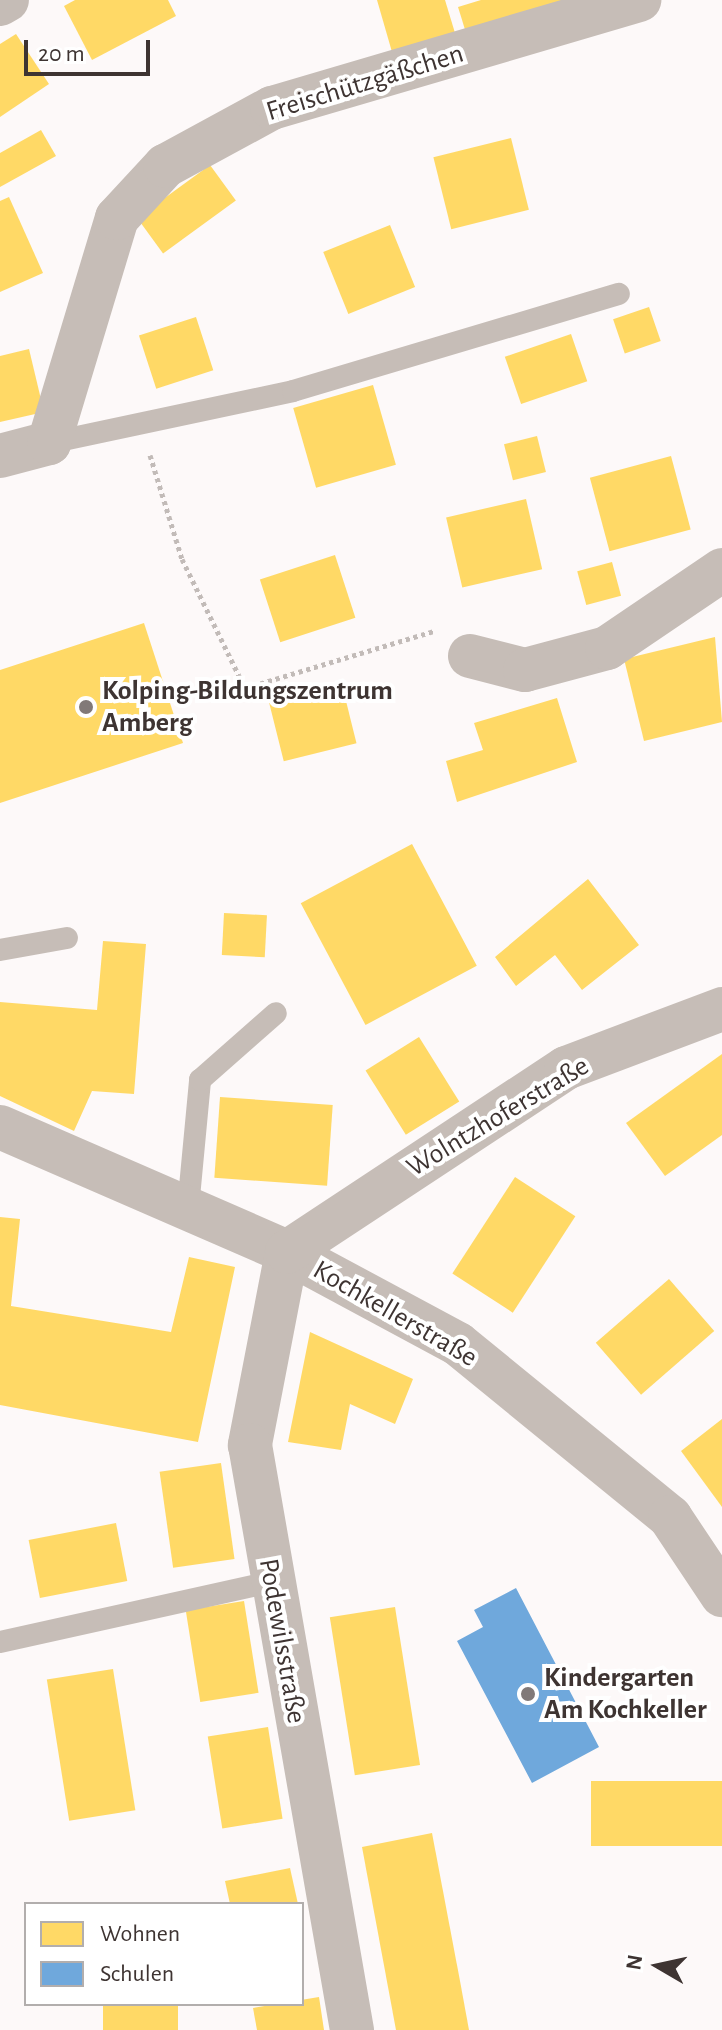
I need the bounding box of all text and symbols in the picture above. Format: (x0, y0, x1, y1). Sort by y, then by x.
scale bar (28, 24, 154, 74)
street label: Freischützgäßchen (262, 37, 468, 129)
text: 20 m (38, 42, 85, 66)
place label: Kolping-Bildungszentrum Amberg (102, 674, 393, 740)
marker: Kolping-Bildungszentrum Amberg (77, 698, 95, 716)
street label: Wolntzhoferstraße (401, 1049, 595, 1185)
street label: Kochkellerstraße (307, 1253, 483, 1375)
street label: Podewilsstraße (251, 1556, 313, 1726)
place label: Kindergarten Am Kochkeller (544, 1661, 707, 1727)
marker: Kindergarten Am Kochkeller (519, 1685, 537, 1703)
legend (24, 1902, 304, 2006)
text: Wohnen (100, 1922, 180, 1946)
north arrow (618, 1926, 698, 2006)
text: N (622, 1953, 646, 1972)
text: Schulen (100, 1962, 174, 1986)

